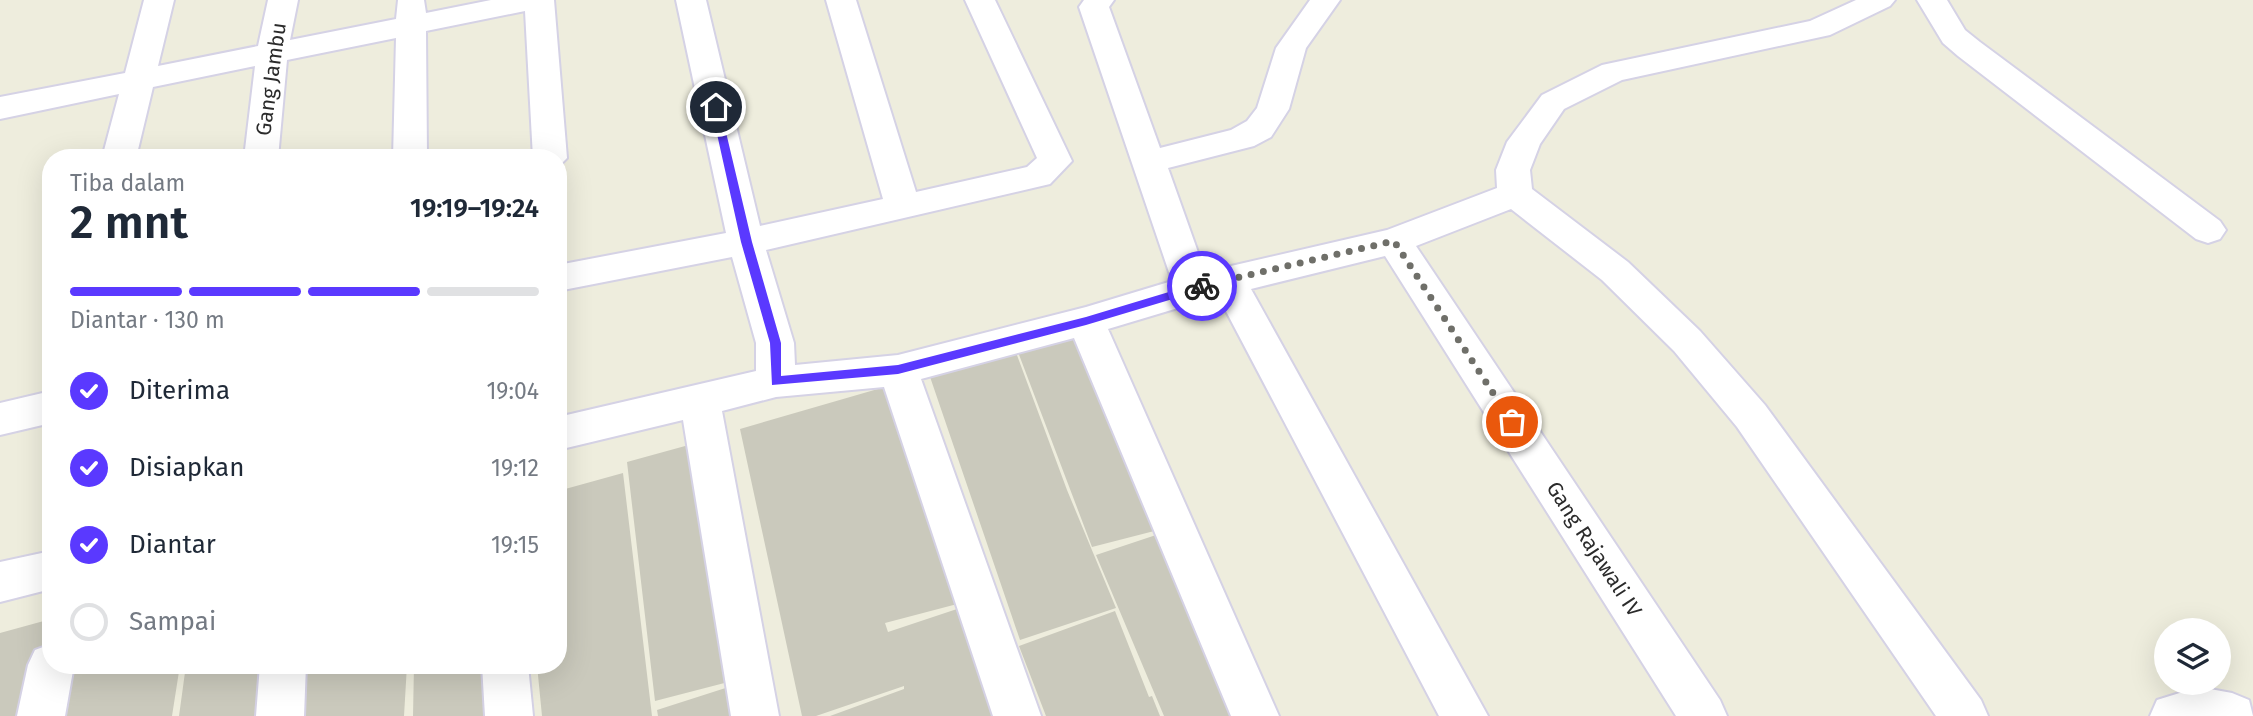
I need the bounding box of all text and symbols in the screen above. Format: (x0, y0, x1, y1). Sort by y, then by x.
street label: Gang Jambu (250, 21, 292, 137)
pin (686, 77, 746, 137)
icon: home (697, 88, 735, 126)
text: Tiba dalam (70, 169, 185, 197)
text: 19:19–19:24 (410, 193, 539, 224)
text: 2 mnt (70, 195, 188, 250)
courier (1167, 251, 1237, 321)
icon: bike (1183, 267, 1221, 305)
text: Diantar · 130 m (70, 306, 225, 334)
icon: check (70, 372, 108, 410)
text: Diterima (129, 375, 230, 406)
text: 19:04 (486, 377, 539, 405)
pin (1482, 392, 1542, 452)
icon: bag (1493, 403, 1531, 441)
icon: check (70, 449, 108, 487)
text: Disiapkan (129, 452, 244, 483)
text: 19:12 (491, 454, 539, 482)
street label: Gang Rajawali IV (1541, 477, 1648, 622)
icon: check (70, 526, 108, 564)
text: Diantar (129, 529, 216, 560)
text: 19:15 (491, 531, 539, 559)
text: Sampai (129, 606, 216, 637)
map controls (2154, 618, 2231, 695)
button: layers (2154, 618, 2231, 695)

